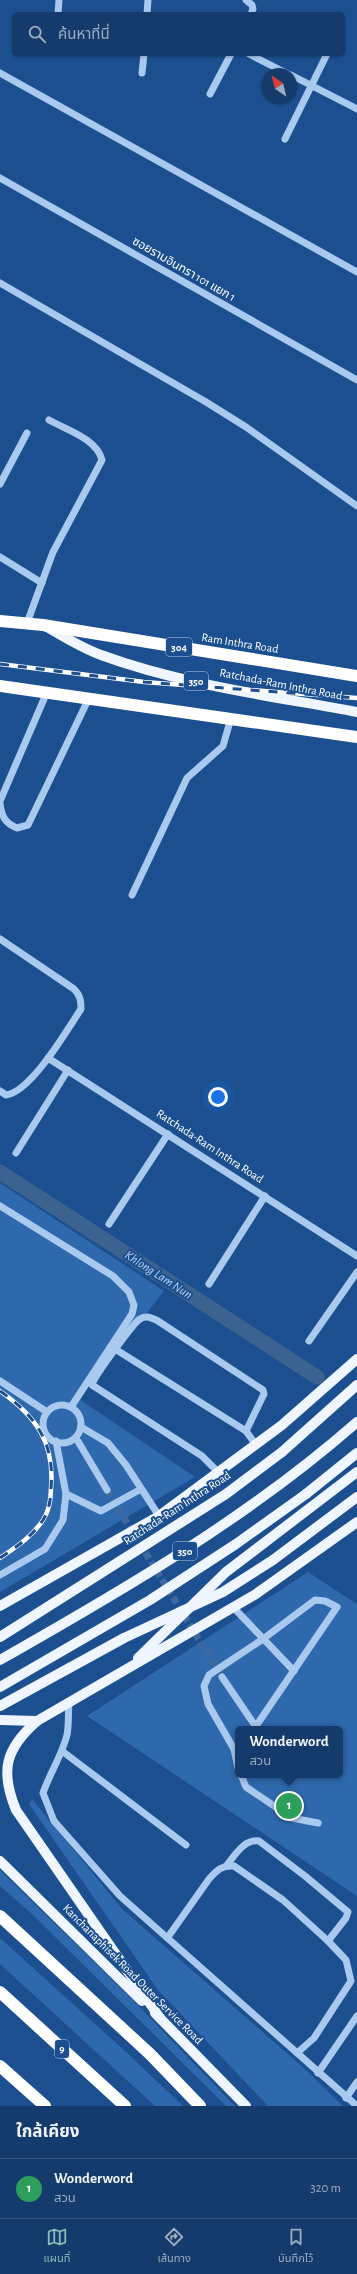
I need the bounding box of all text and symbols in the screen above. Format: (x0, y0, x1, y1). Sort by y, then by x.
search box (12, 12, 345, 56)
icon: search (26, 23, 48, 45)
text: ค้นหาที่นี่ (58, 27, 110, 42)
north arrow (261, 68, 297, 104)
street label: ซอยรามอินทรา 101 แยก 1 (131, 235, 237, 303)
street label: Ram Inthra Road (201, 631, 279, 655)
road number: 304 (166, 638, 192, 656)
street label: Ratchada-Ram Inthra Road (219, 666, 343, 702)
road number: 350 (184, 672, 208, 690)
your location (208, 1087, 228, 1107)
street label: Ratchada-Ram Inthra Road (154, 1107, 266, 1185)
water label: Khlong Lam Nun (122, 1249, 194, 1302)
street label: Ratchada-Ram Inthra Road (121, 1469, 233, 1547)
road number: 350 (173, 1542, 197, 1560)
popup (235, 1726, 343, 1778)
text: Wonderword (249, 1734, 329, 1749)
text: สวน (249, 1755, 271, 1768)
pin: 1 (276, 1791, 302, 1821)
street label: Kanchanaphisek Road Outer Service Road (61, 1902, 205, 2046)
road number: 9 (55, 2040, 69, 2058)
text: ใกล้เคียง (16, 2123, 79, 2140)
text: Wonderword (54, 2171, 133, 2186)
text: 1 (27, 2182, 31, 2195)
text: 320 m (310, 2182, 341, 2195)
text: สวน (54, 2192, 76, 2205)
tab: แผนที่ (44, 2226, 70, 2267)
tab: เส้นทาง (158, 2226, 191, 2267)
tab: บันทึกไว้ (278, 2226, 313, 2267)

